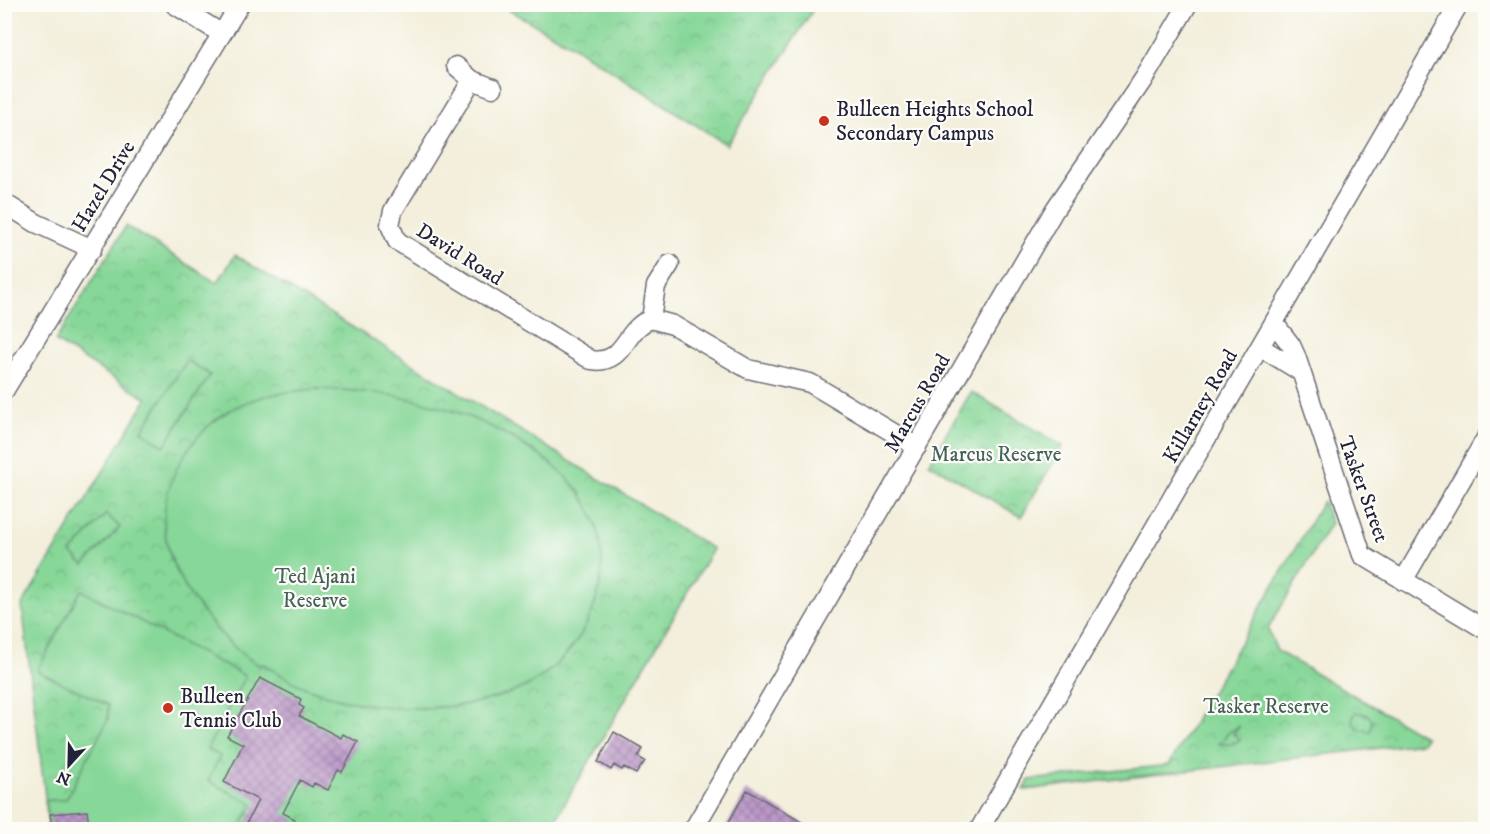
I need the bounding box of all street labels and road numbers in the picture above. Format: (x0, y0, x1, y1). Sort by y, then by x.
street label: Hazel Drive (66, 136, 141, 237)
street label: David Road (411, 218, 508, 292)
street label: Killarney Road (1158, 345, 1244, 468)
street label: Marcus Road (879, 349, 957, 458)
street label: Tasker Street (1332, 433, 1394, 546)

